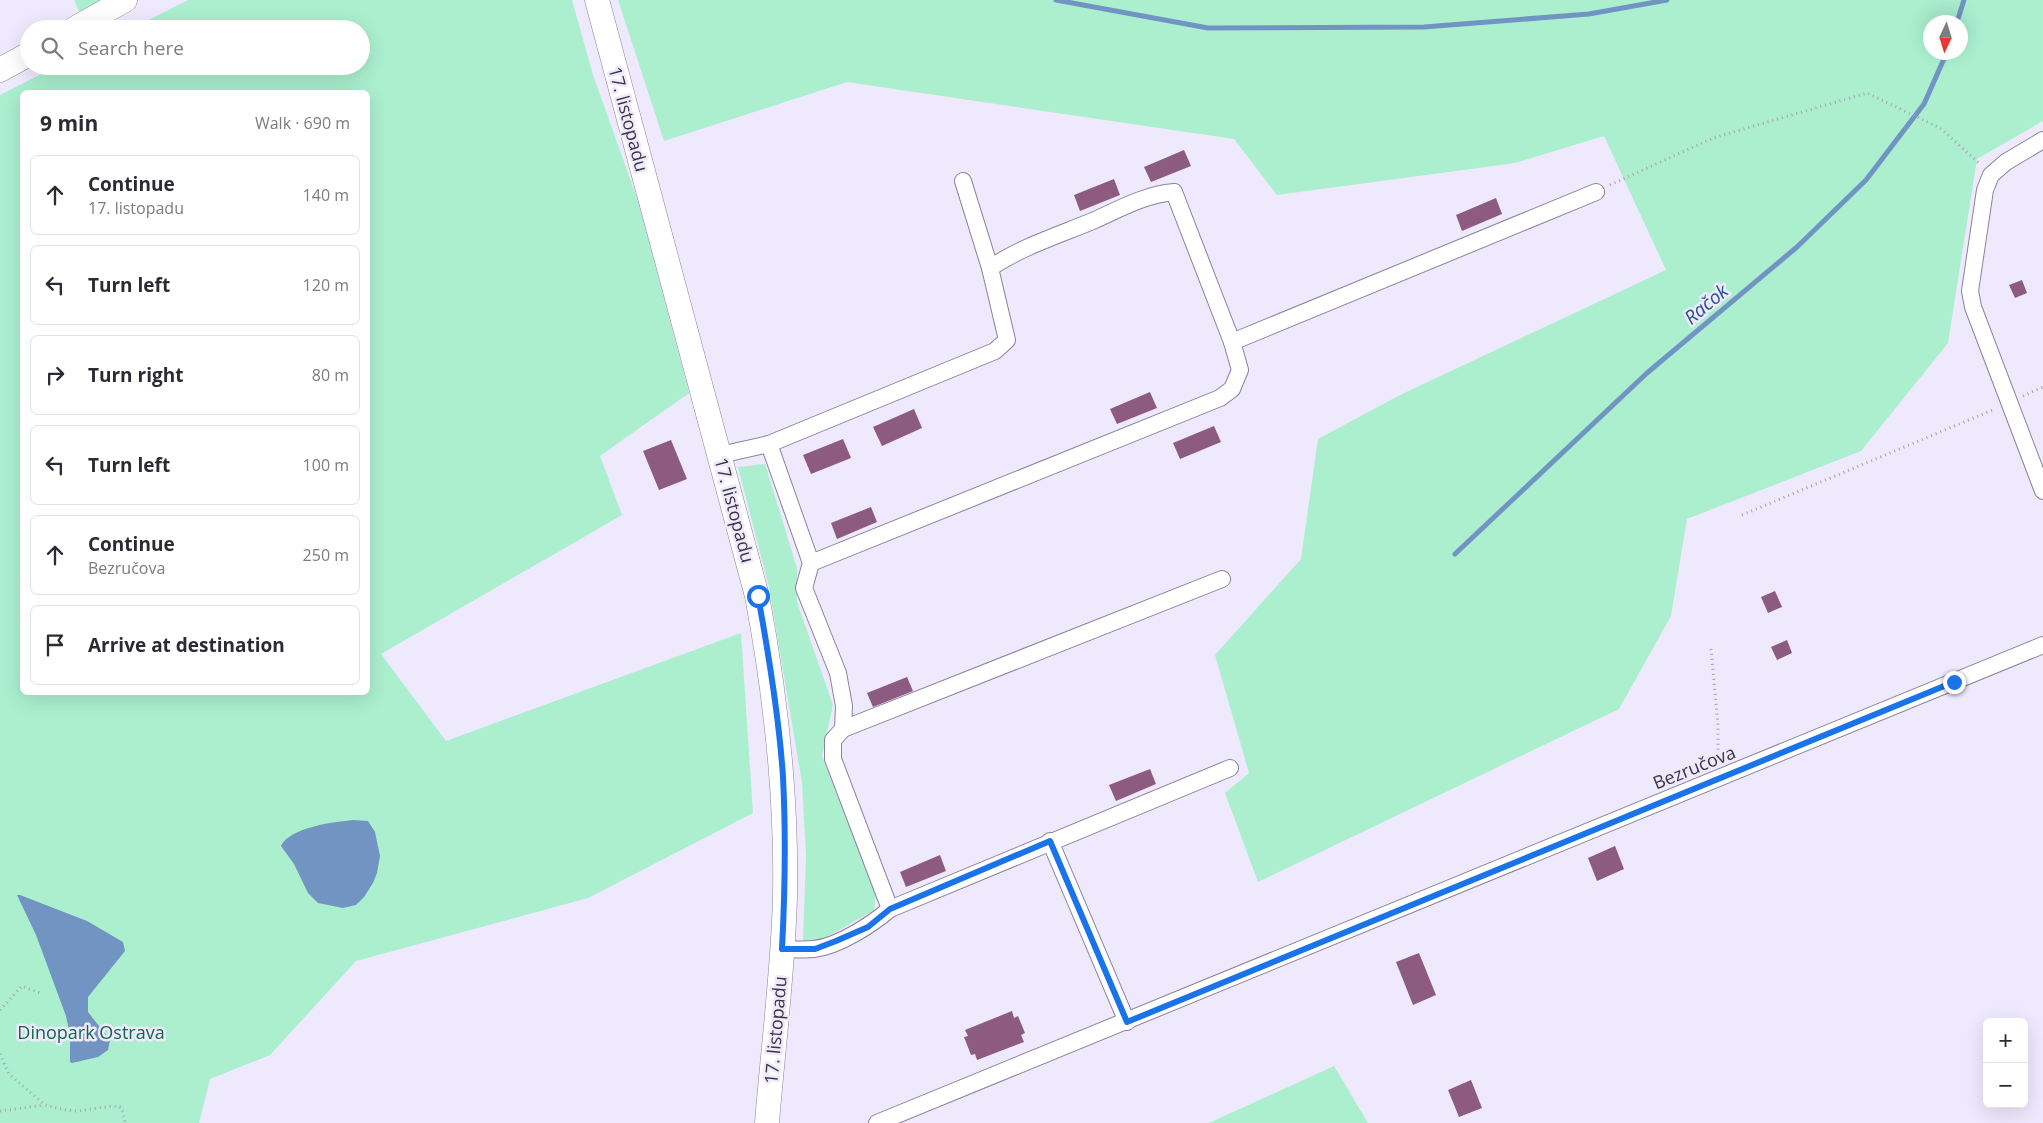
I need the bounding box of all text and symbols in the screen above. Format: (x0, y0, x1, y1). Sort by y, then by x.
north arrow (1923, 15, 1968, 60)
search box (20, 20, 370, 75)
icon: search (38, 34, 66, 62)
text: Search here (78, 35, 184, 61)
street label: 17. listopadu (603, 64, 655, 174)
text: 9 min (40, 109, 98, 137)
text: Walk · 690 m (255, 112, 350, 134)
text: Continue (88, 171, 175, 197)
icon: ahead (41, 181, 69, 209)
text: 140 m (303, 184, 349, 206)
text: 17. listopadu (88, 197, 184, 219)
icon: left (41, 271, 69, 299)
text: Turn left (88, 272, 170, 298)
text: 120 m (303, 274, 349, 296)
water label: Račok (1678, 277, 1734, 330)
icon: right (41, 361, 69, 389)
text: Turn right (88, 362, 183, 388)
text: 80 m (312, 364, 349, 386)
icon: left (41, 451, 69, 479)
text: Turn left (88, 452, 170, 478)
text: 100 m (303, 454, 349, 476)
street label: 17. listopadu (709, 455, 761, 565)
text: Continue (88, 531, 175, 557)
icon: ahead (41, 541, 69, 569)
text: 250 m (303, 544, 349, 566)
text: Bezručova (88, 557, 165, 579)
route start (747, 585, 770, 608)
icon: arrive (41, 631, 69, 659)
text: Arrive at destination (88, 632, 285, 658)
route end (1943, 671, 1966, 694)
street label: Bezručova (1649, 740, 1739, 794)
street label: 17. listopadu (758, 975, 792, 1085)
map controls (1983, 1018, 2028, 1108)
button: + (1983, 1018, 2028, 1063)
park label: Dinopark Ostrava (17, 1020, 165, 1044)
button: − (1983, 1063, 2028, 1108)

